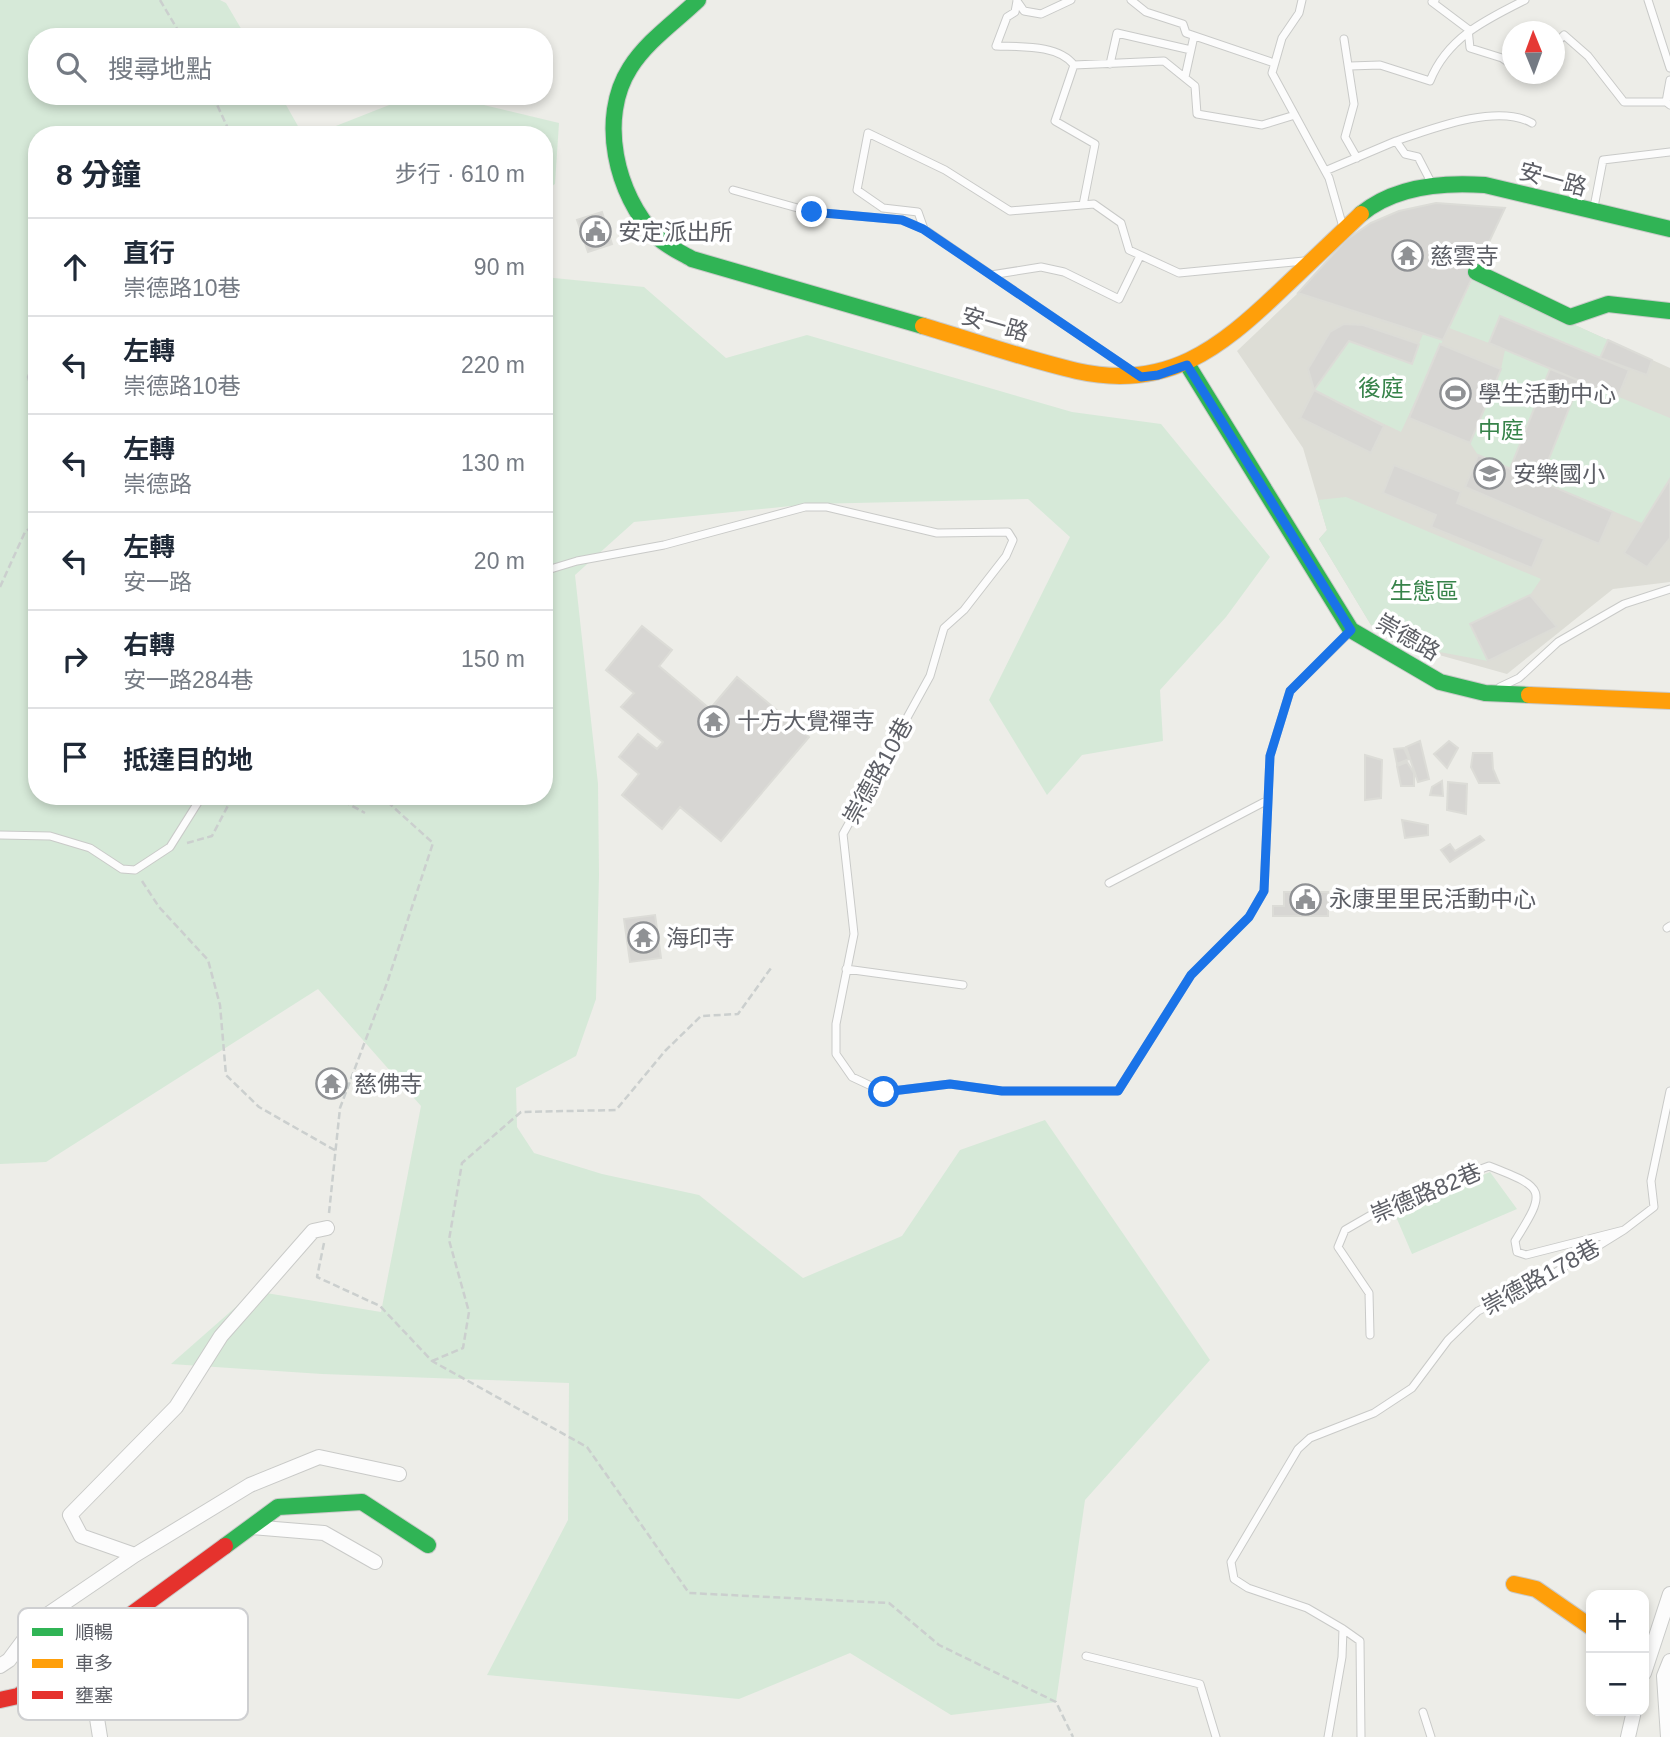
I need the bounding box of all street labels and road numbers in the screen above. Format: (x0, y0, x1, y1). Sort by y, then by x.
street label: 安一路 (1516, 158, 1590, 200)
street label: 安一路 (958, 302, 1032, 346)
street label: 崇德路 (1372, 608, 1444, 666)
street label: 崇德路10巷 (838, 713, 918, 829)
street label: 崇德路82巷 (1367, 1158, 1485, 1228)
street label: 崇德路178巷 (1478, 1234, 1604, 1320)

